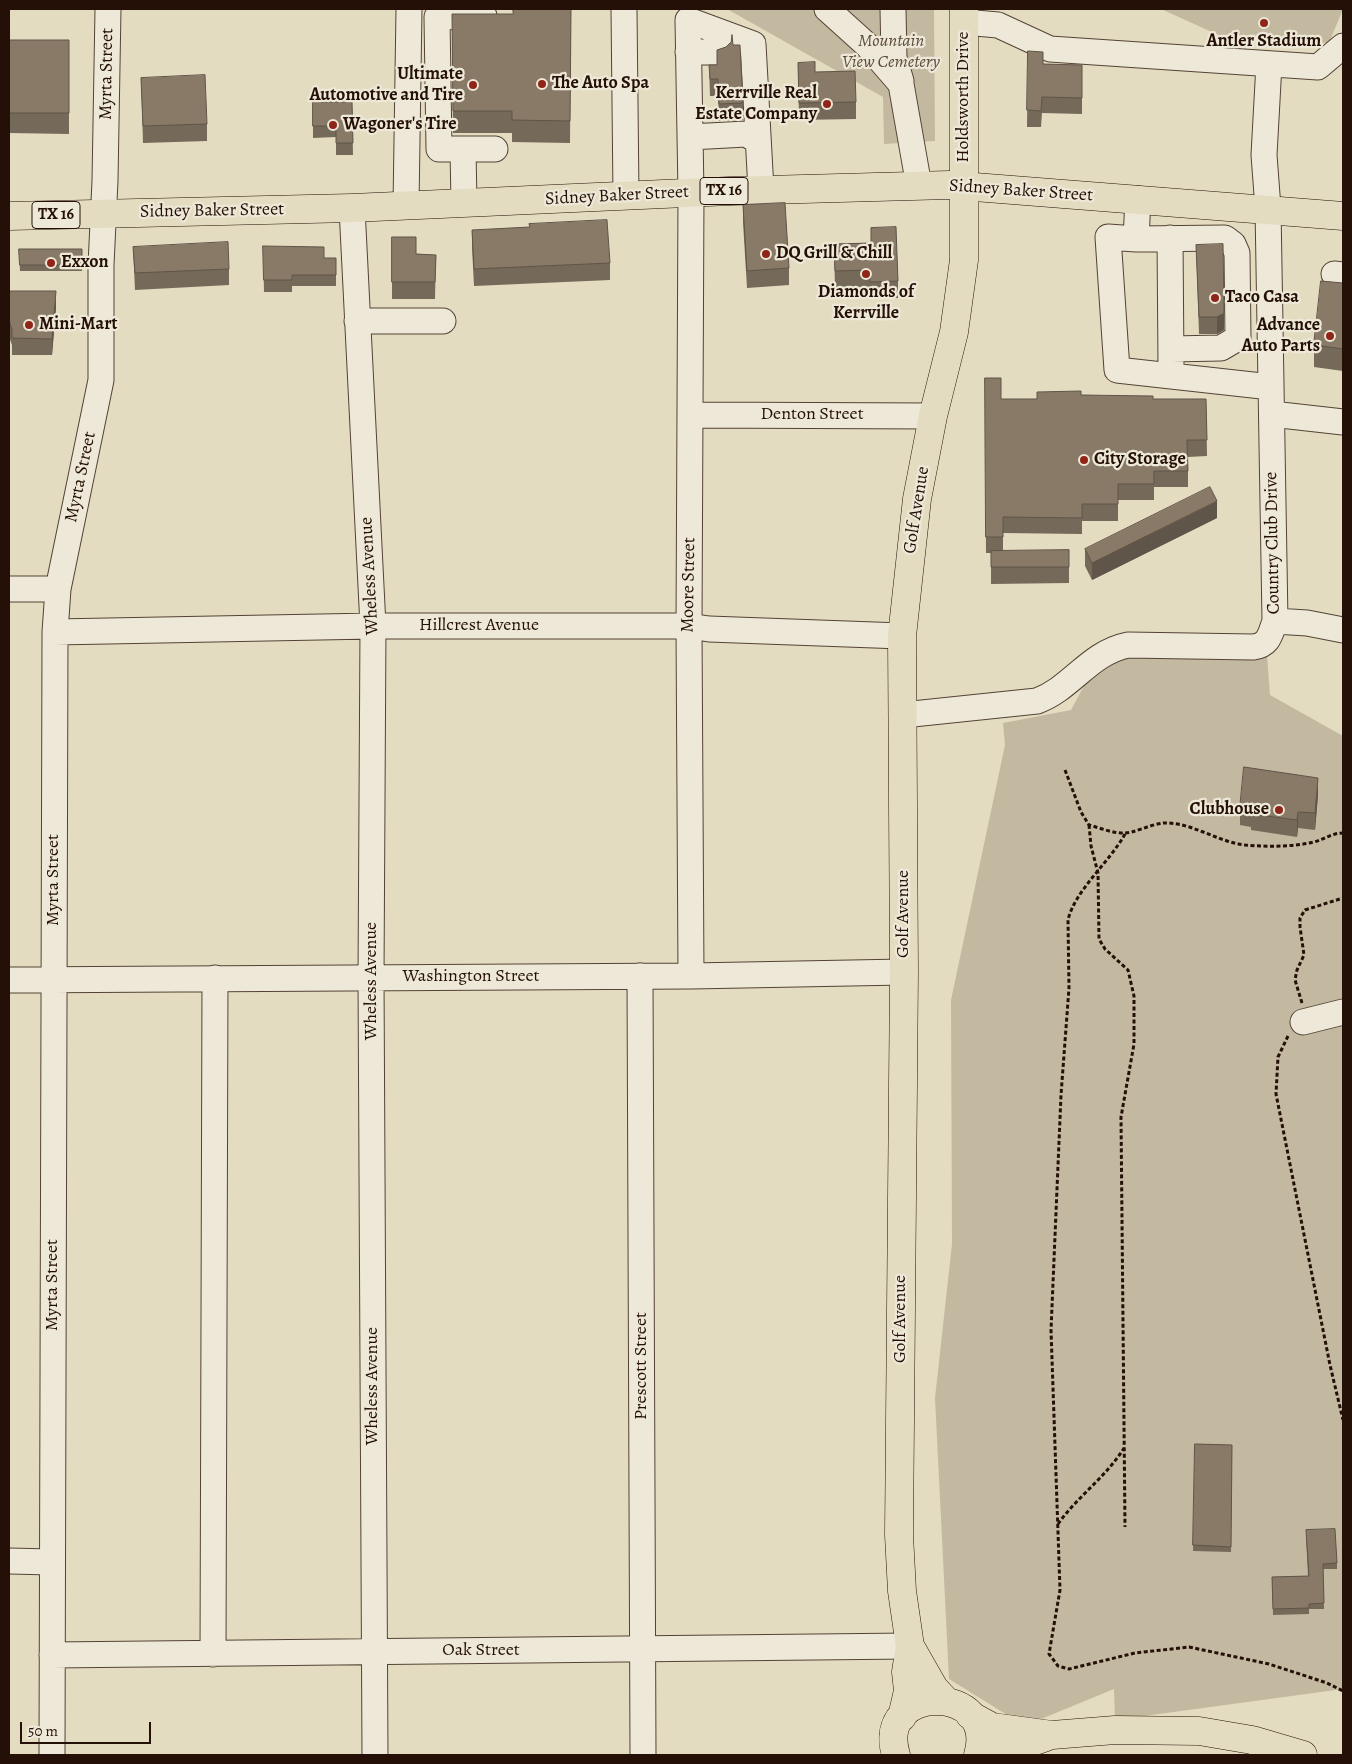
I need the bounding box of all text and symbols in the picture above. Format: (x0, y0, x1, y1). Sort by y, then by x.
marker: Antler Stadium (1258, 17, 1270, 29)
street label: Myrta Street (95, 28, 119, 120)
park label: Mountain View Cemetery (842, 31, 940, 74)
street label: Holdsworth Drive (953, 31, 975, 163)
place label: Antler Stadium (1207, 31, 1321, 53)
place label: Ultimate Automotive and Tire (309, 64, 463, 106)
place label: The Auto Spa (552, 73, 649, 95)
marker: The Auto Spa (536, 78, 548, 90)
marker: Ultimate Automotive and Tire (467, 79, 479, 91)
place label: Kerrville Real Estate Company (695, 83, 817, 126)
marker: Kerrville Real Estate Company (821, 98, 833, 110)
place label: Wagoner's Tire (343, 114, 457, 136)
marker: Wagoner's Tire (327, 119, 339, 131)
street label: Sidney Baker Street (948, 175, 1094, 207)
road number: TX 16 (700, 178, 748, 205)
street label: Sidney Baker Street (544, 181, 690, 211)
street label: Sidney Baker Street (140, 199, 284, 223)
road number: TX 16 (32, 202, 80, 228)
place label: DQ Grill & Chill (776, 243, 892, 265)
marker: DQ Grill & Chill (760, 248, 772, 260)
place label: Exxon (61, 252, 109, 274)
marker: Exxon (45, 257, 57, 269)
marker: Diamonds of Kerrville (860, 268, 872, 280)
place label: Diamonds of Kerrville (818, 282, 914, 324)
place label: Taco Casa (1225, 287, 1299, 309)
marker: Taco Casa (1209, 292, 1221, 304)
place label: Mini-Mart (39, 314, 118, 336)
place label: Advance Auto Parts (1241, 315, 1320, 358)
marker: Mini-Mart (23, 319, 35, 331)
marker: Advance Auto Parts (1324, 330, 1336, 342)
street label: Denton Street (760, 404, 864, 426)
street label: Myrta Street (61, 430, 101, 524)
place label: City Storage (1094, 449, 1186, 471)
marker: City Storage (1078, 454, 1090, 466)
street label: Golf Avenue (899, 465, 935, 555)
street label: Country Club Drive (1261, 471, 1285, 615)
street label: Wheless Avenue (356, 516, 384, 636)
street label: Moore Street (677, 537, 701, 633)
street label: Hillcrest Avenue (419, 615, 539, 637)
place label: Clubhouse (1189, 799, 1269, 821)
marker: Clubhouse (1273, 804, 1285, 816)
street label: Myrta Street (43, 834, 65, 926)
street label: Golf Avenue (893, 870, 915, 958)
street label: Wheless Avenue (361, 922, 383, 1040)
street label: Washington Street (402, 966, 540, 988)
street label: Myrta Street (42, 1239, 64, 1331)
street label: Golf Avenue (890, 1275, 912, 1363)
street label: Prescott Street (631, 1312, 653, 1420)
street label: Wheless Avenue (362, 1327, 384, 1445)
street label: Oak Street (442, 1640, 520, 1662)
scale bar (22, 1712, 154, 1744)
text: 50 m (28, 1721, 58, 1741)

